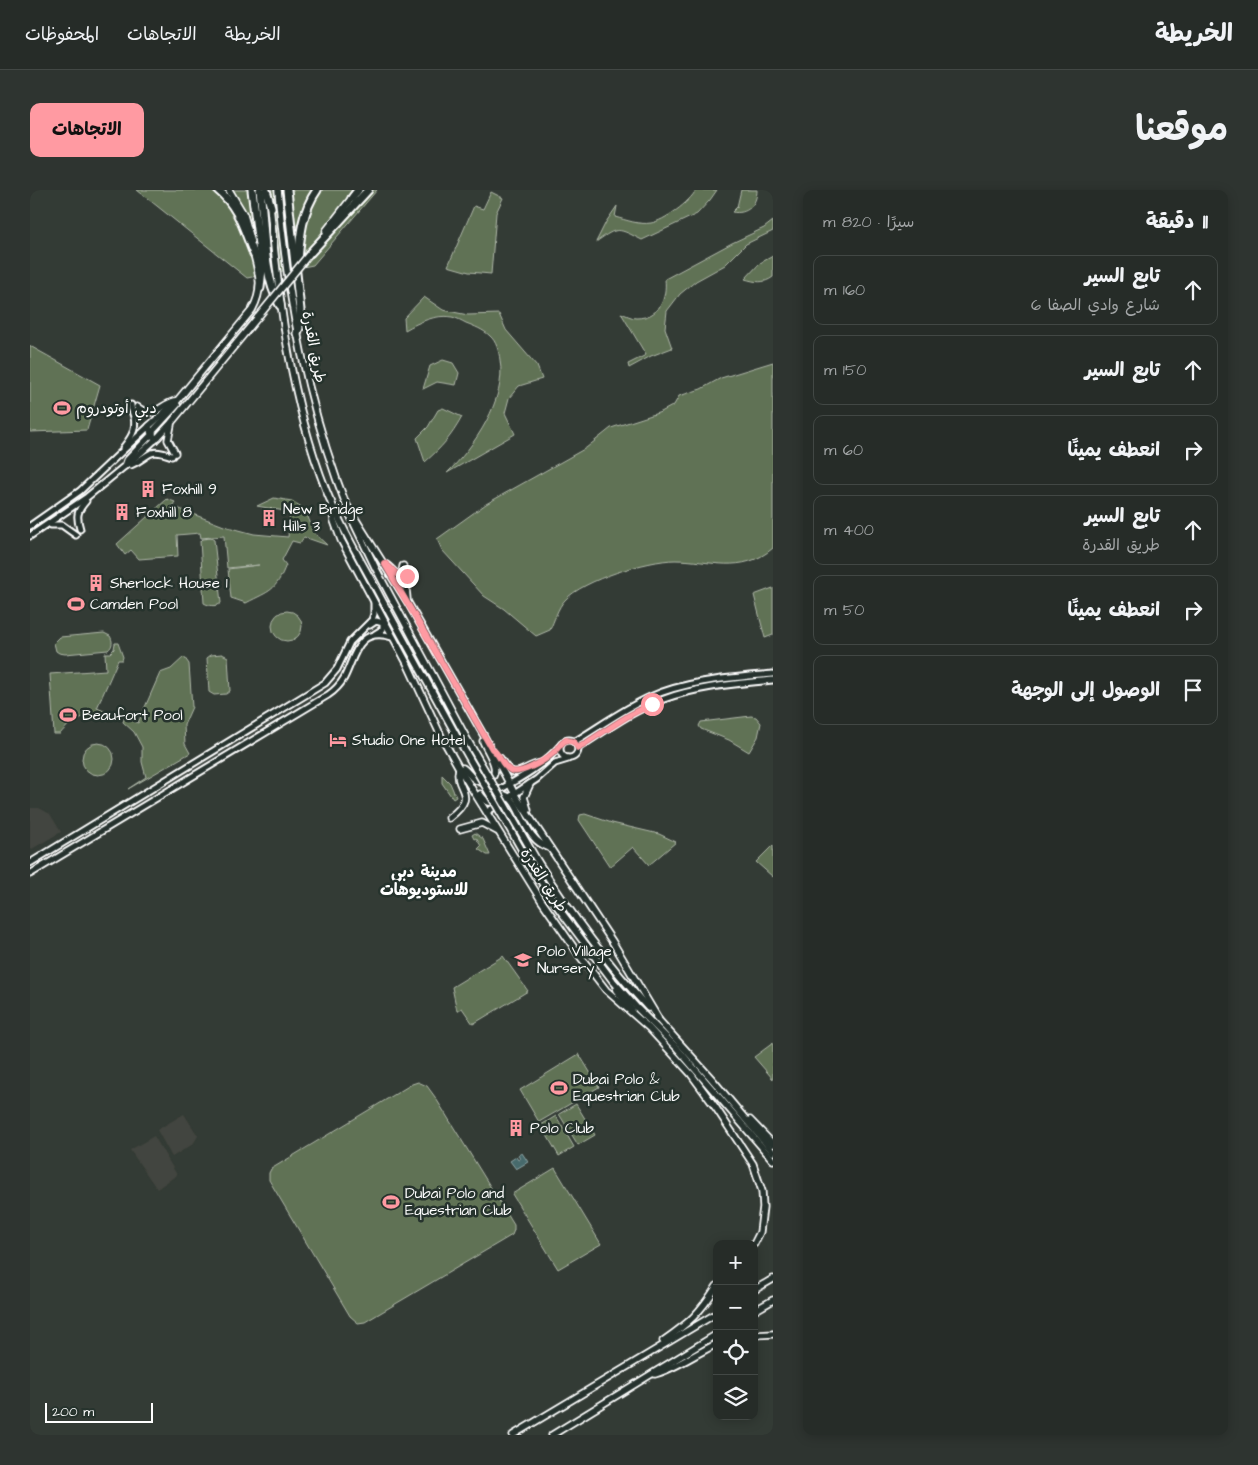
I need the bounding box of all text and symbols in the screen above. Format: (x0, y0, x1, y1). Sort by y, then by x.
text: الخريطة (1155, 17, 1233, 51)
text: المحفوظات (25, 22, 99, 47)
text: الاتجاهات (127, 22, 197, 47)
text: الخريطة (225, 22, 281, 47)
button: الاتجاهات (30, 103, 144, 157)
text: موقعنا (1135, 105, 1228, 154)
text: 11 دقيقة (1146, 207, 1208, 236)
text: سيرًا · 820 m (823, 211, 914, 233)
text: تابع السير (1085, 263, 1160, 290)
icon: ahead (1179, 276, 1207, 304)
text: 160 m (824, 279, 865, 301)
text: شارع وادي الصفا 6 (1031, 294, 1160, 316)
street label: طريق القدرة (296, 309, 331, 385)
icon: ahead (1179, 356, 1207, 384)
text: تابع السير (1085, 357, 1160, 384)
text: 150 m (824, 359, 866, 381)
sports icon: دبي أوتودروم (52, 398, 72, 418)
place label: دبي أوتودروم (76, 398, 157, 421)
icon: right (1179, 436, 1207, 464)
text: انعطف يمينًا (1068, 437, 1160, 464)
text: 60 m (824, 439, 863, 461)
building icon: Foxhill 9 (138, 479, 158, 499)
place label: Foxhill 9 (162, 479, 217, 500)
place label: New Bridge Hills 3 (283, 499, 363, 537)
building icon: Foxhill 8 (112, 502, 132, 522)
place label: Foxhill 8 (136, 502, 192, 523)
text: تابع السير (1085, 503, 1160, 530)
building icon: New Bridge Hills 3 (259, 508, 279, 528)
icon: ahead (1179, 516, 1207, 544)
text: 400 m (824, 519, 874, 541)
text: طريق القدرة (1082, 534, 1160, 556)
route end (396, 565, 419, 588)
building icon: Sherlock House 1 (86, 573, 106, 593)
place label: Sherlock House 1 (110, 573, 228, 594)
sports icon: Camden Pool (66, 594, 86, 614)
place label: Camden Pool (90, 594, 178, 615)
icon: right (1179, 596, 1207, 624)
text: انعطف يمينًا (1068, 597, 1160, 624)
text: 50 m (824, 599, 864, 621)
icon: arrive (1179, 676, 1207, 704)
text: الوصول إلى الوجهة (1011, 677, 1160, 704)
route start (641, 693, 664, 716)
sports icon: Beaufort Pool (58, 705, 78, 725)
place label: Beaufort Pool (82, 705, 183, 726)
hotel icon: Studio One Hotel (328, 730, 348, 750)
place label: Studio One Hotel (352, 730, 465, 751)
street label: طريق القدرة (515, 844, 572, 917)
district label: مدينة دبي للاستوديوهات (380, 861, 468, 901)
place label: Polo Village Nursery (537, 941, 612, 980)
school or university icon: Polo Village Nursery (513, 950, 533, 970)
place label: Dubai Polo & Equestrian Club (573, 1069, 680, 1107)
sports icon: Dubai Polo & Equestrian Club (549, 1078, 569, 1098)
building icon: Polo Club (506, 1118, 526, 1138)
place label: Polo Club (530, 1118, 594, 1139)
place label: Dubai Polo and Equestrian Club (405, 1183, 512, 1221)
sports icon: Dubai Polo and Equestrian Club (381, 1192, 401, 1212)
map controls (713, 1240, 758, 1420)
button: + (713, 1240, 758, 1285)
button: − (713, 1285, 758, 1330)
button: locate (713, 1330, 758, 1375)
button: layers (713, 1375, 758, 1420)
scale bar (45, 1400, 152, 1423)
text: 200 m (52, 1402, 94, 1422)

